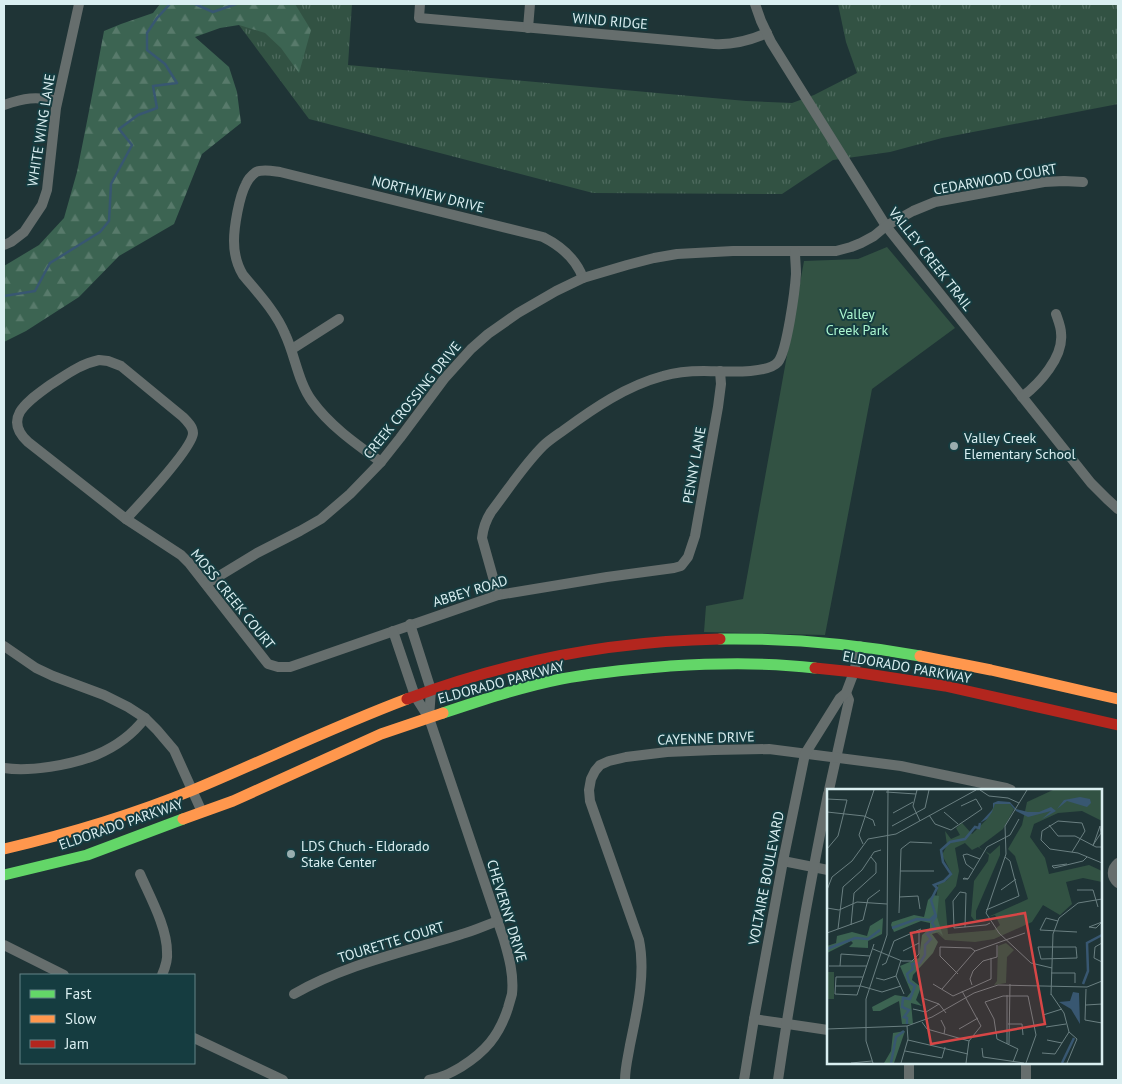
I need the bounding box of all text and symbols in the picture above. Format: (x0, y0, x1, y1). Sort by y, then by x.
street label: WIND RIDGE (572, 9, 648, 33)
street label: WHITE WING LANE (23, 72, 59, 188)
street label: CEDARWOOD COURT (932, 159, 1058, 199)
street label: NORTHVIEW DRIVE (370, 171, 486, 217)
street label: VALLEY CREEK TRAIL (884, 203, 977, 314)
park label: Valley Creek Park (826, 305, 888, 339)
street label: CREEK CROSSING DRIVE (359, 338, 465, 462)
street label: PENNY LANE (678, 425, 710, 505)
place label: Valley Creek Elementary School (963, 429, 1076, 463)
marker: Valley Creek Elementary School (948, 440, 960, 452)
street label: MOSS CREEK COURT (187, 545, 279, 653)
street label: ABBEY ROAD (430, 571, 510, 611)
street label: ELDORADO PARKWAY (841, 647, 973, 687)
street label: ELDORADO PARKWAY (436, 656, 566, 708)
street label: CAYENNE DRIVE (657, 727, 755, 749)
inset map (827, 789, 1102, 1064)
street label: ELDORADO PARKWAY (56, 794, 186, 854)
street label: VOLTAIRE BOULEVARD (744, 810, 788, 947)
place label: LDS Chuch - Eldorado Stake Center (301, 837, 429, 871)
marker: LDS Chuch - Eldorado Stake Center (285, 848, 297, 860)
street label: CHEVERNY DRIVE (483, 858, 531, 964)
street label: TOURETTE COURT (336, 917, 447, 967)
legend (20, 974, 195, 1064)
text: Fast (65, 984, 92, 1003)
text: Slow (65, 1009, 96, 1028)
text: Jam (64, 1034, 89, 1053)

